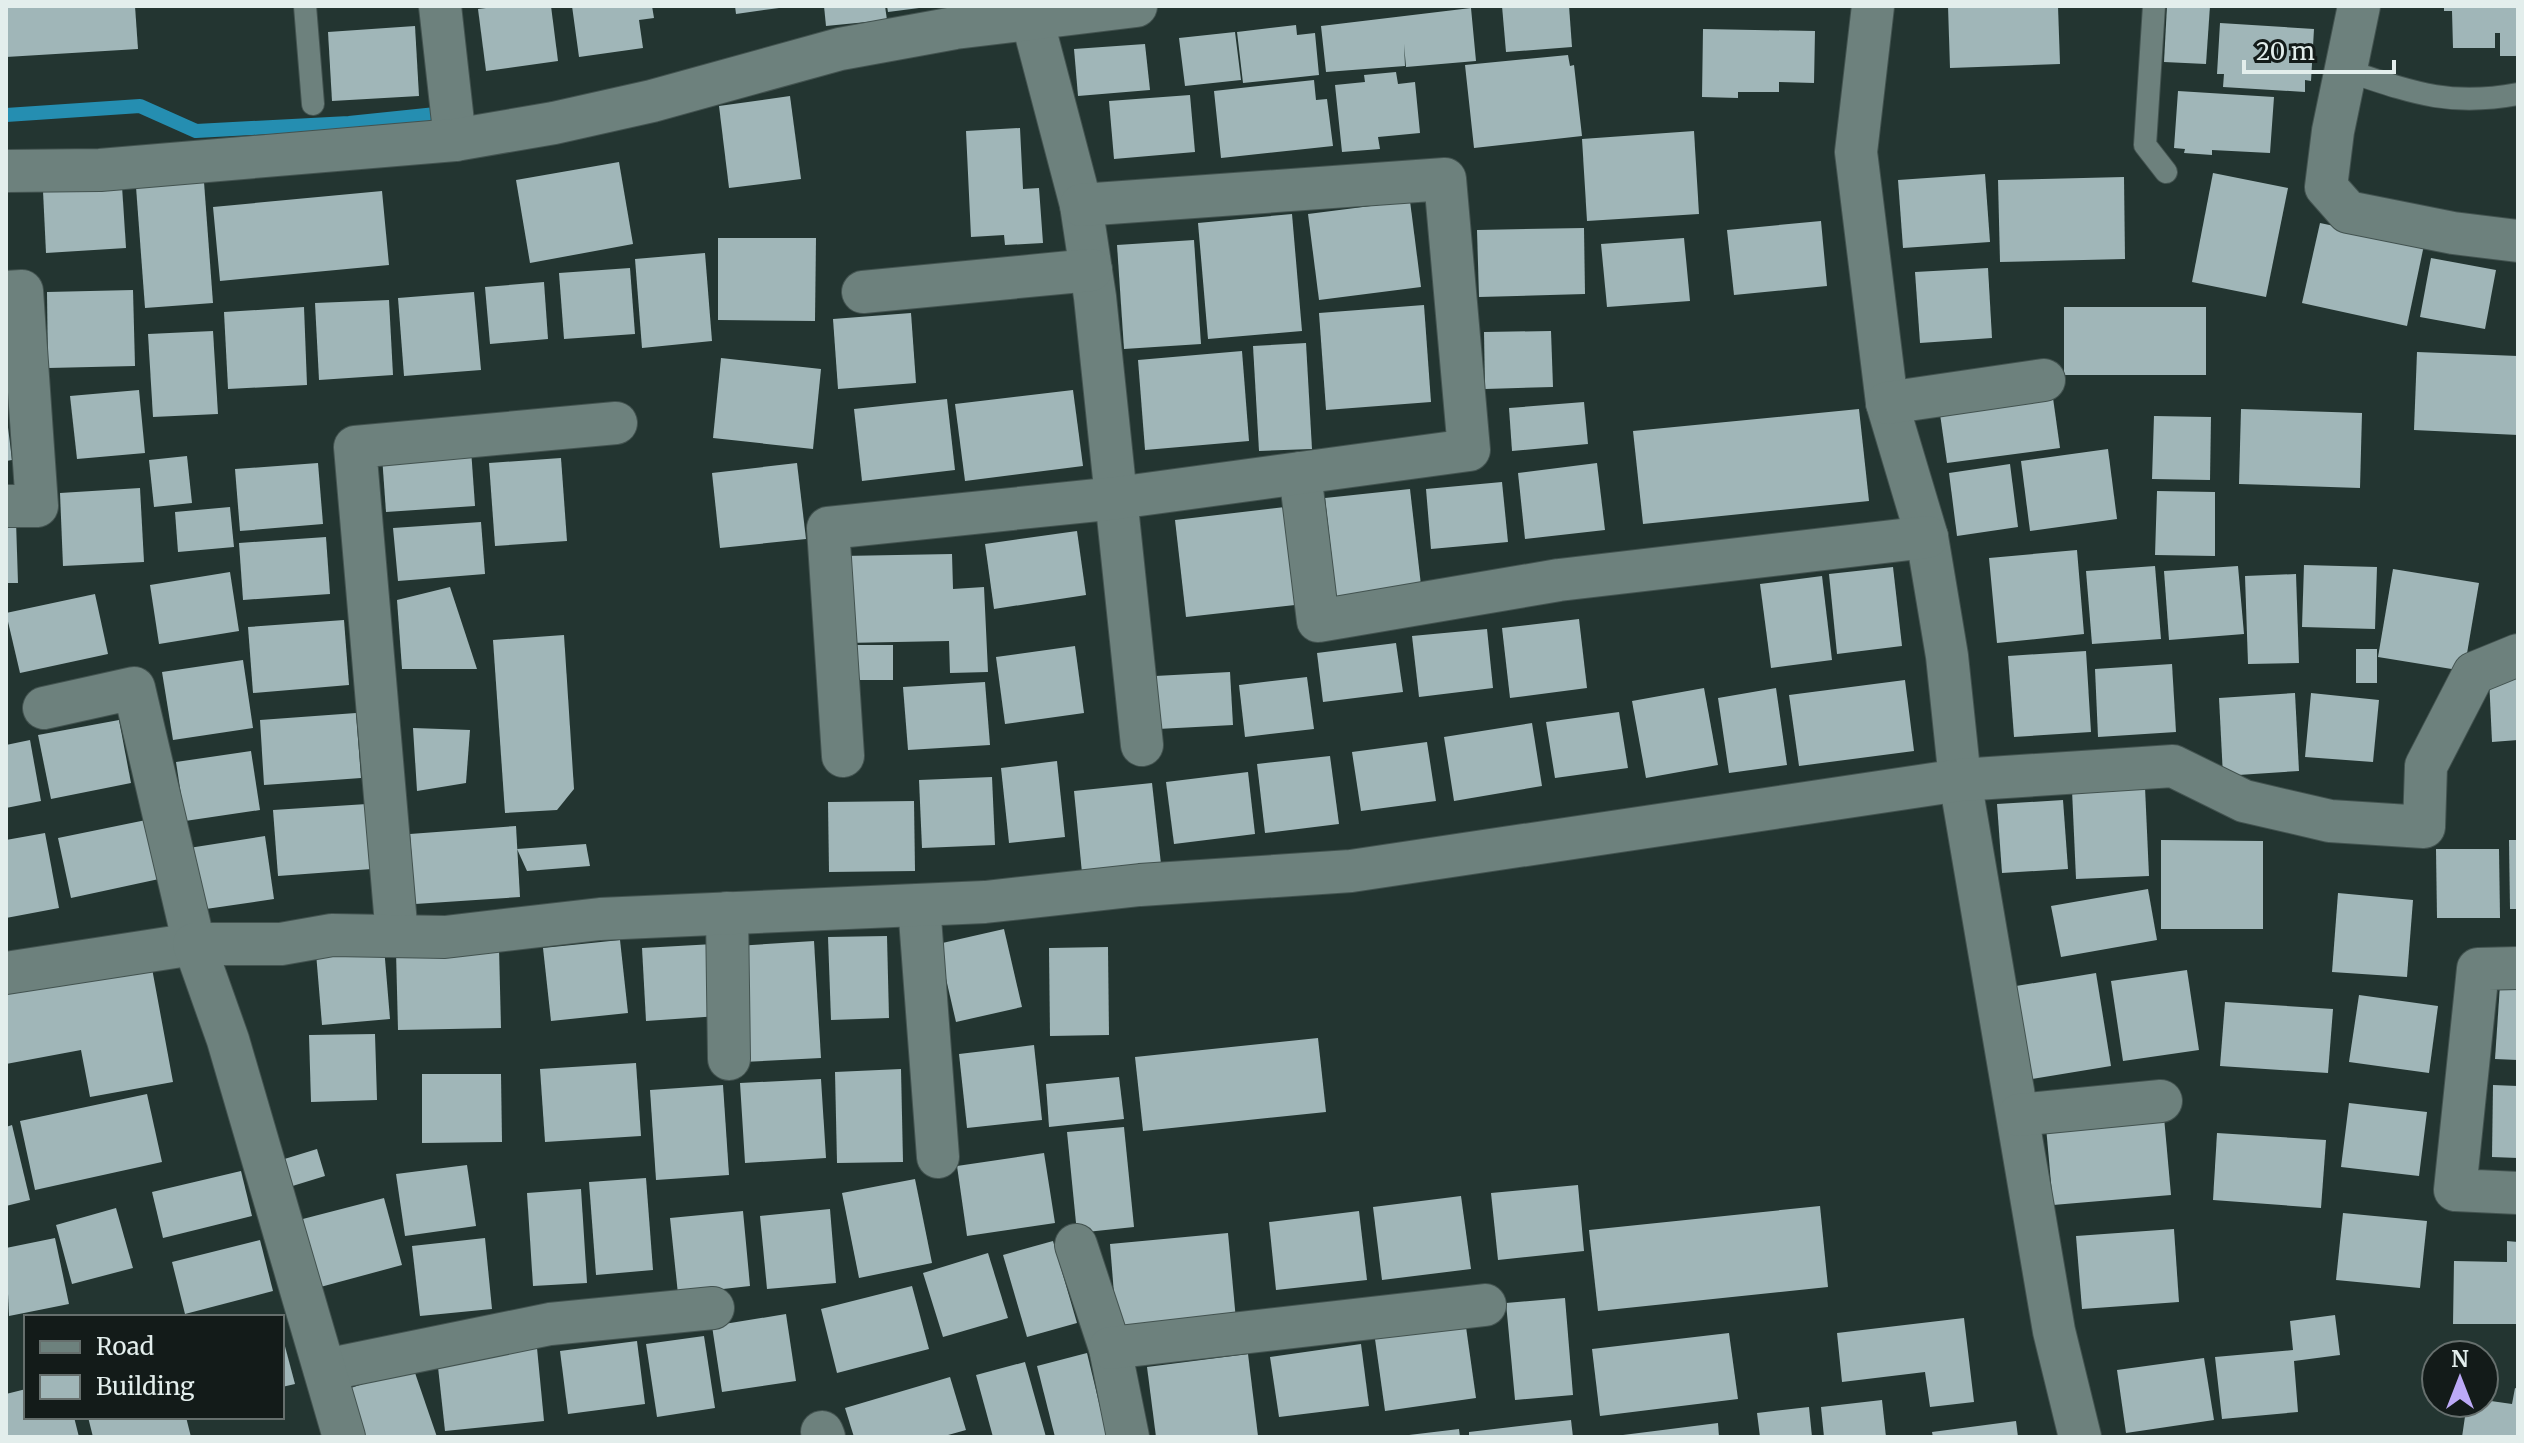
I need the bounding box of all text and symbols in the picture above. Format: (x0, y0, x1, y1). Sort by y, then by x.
scale bar (2244, 24, 2394, 74)
text: 20 m (2256, 36, 2315, 67)
legend (24, 1315, 284, 1419)
text: Road (96, 1331, 154, 1362)
north arrow (2420, 1339, 2500, 1419)
text: N (2451, 1345, 2469, 1373)
text: Building (96, 1371, 195, 1402)

